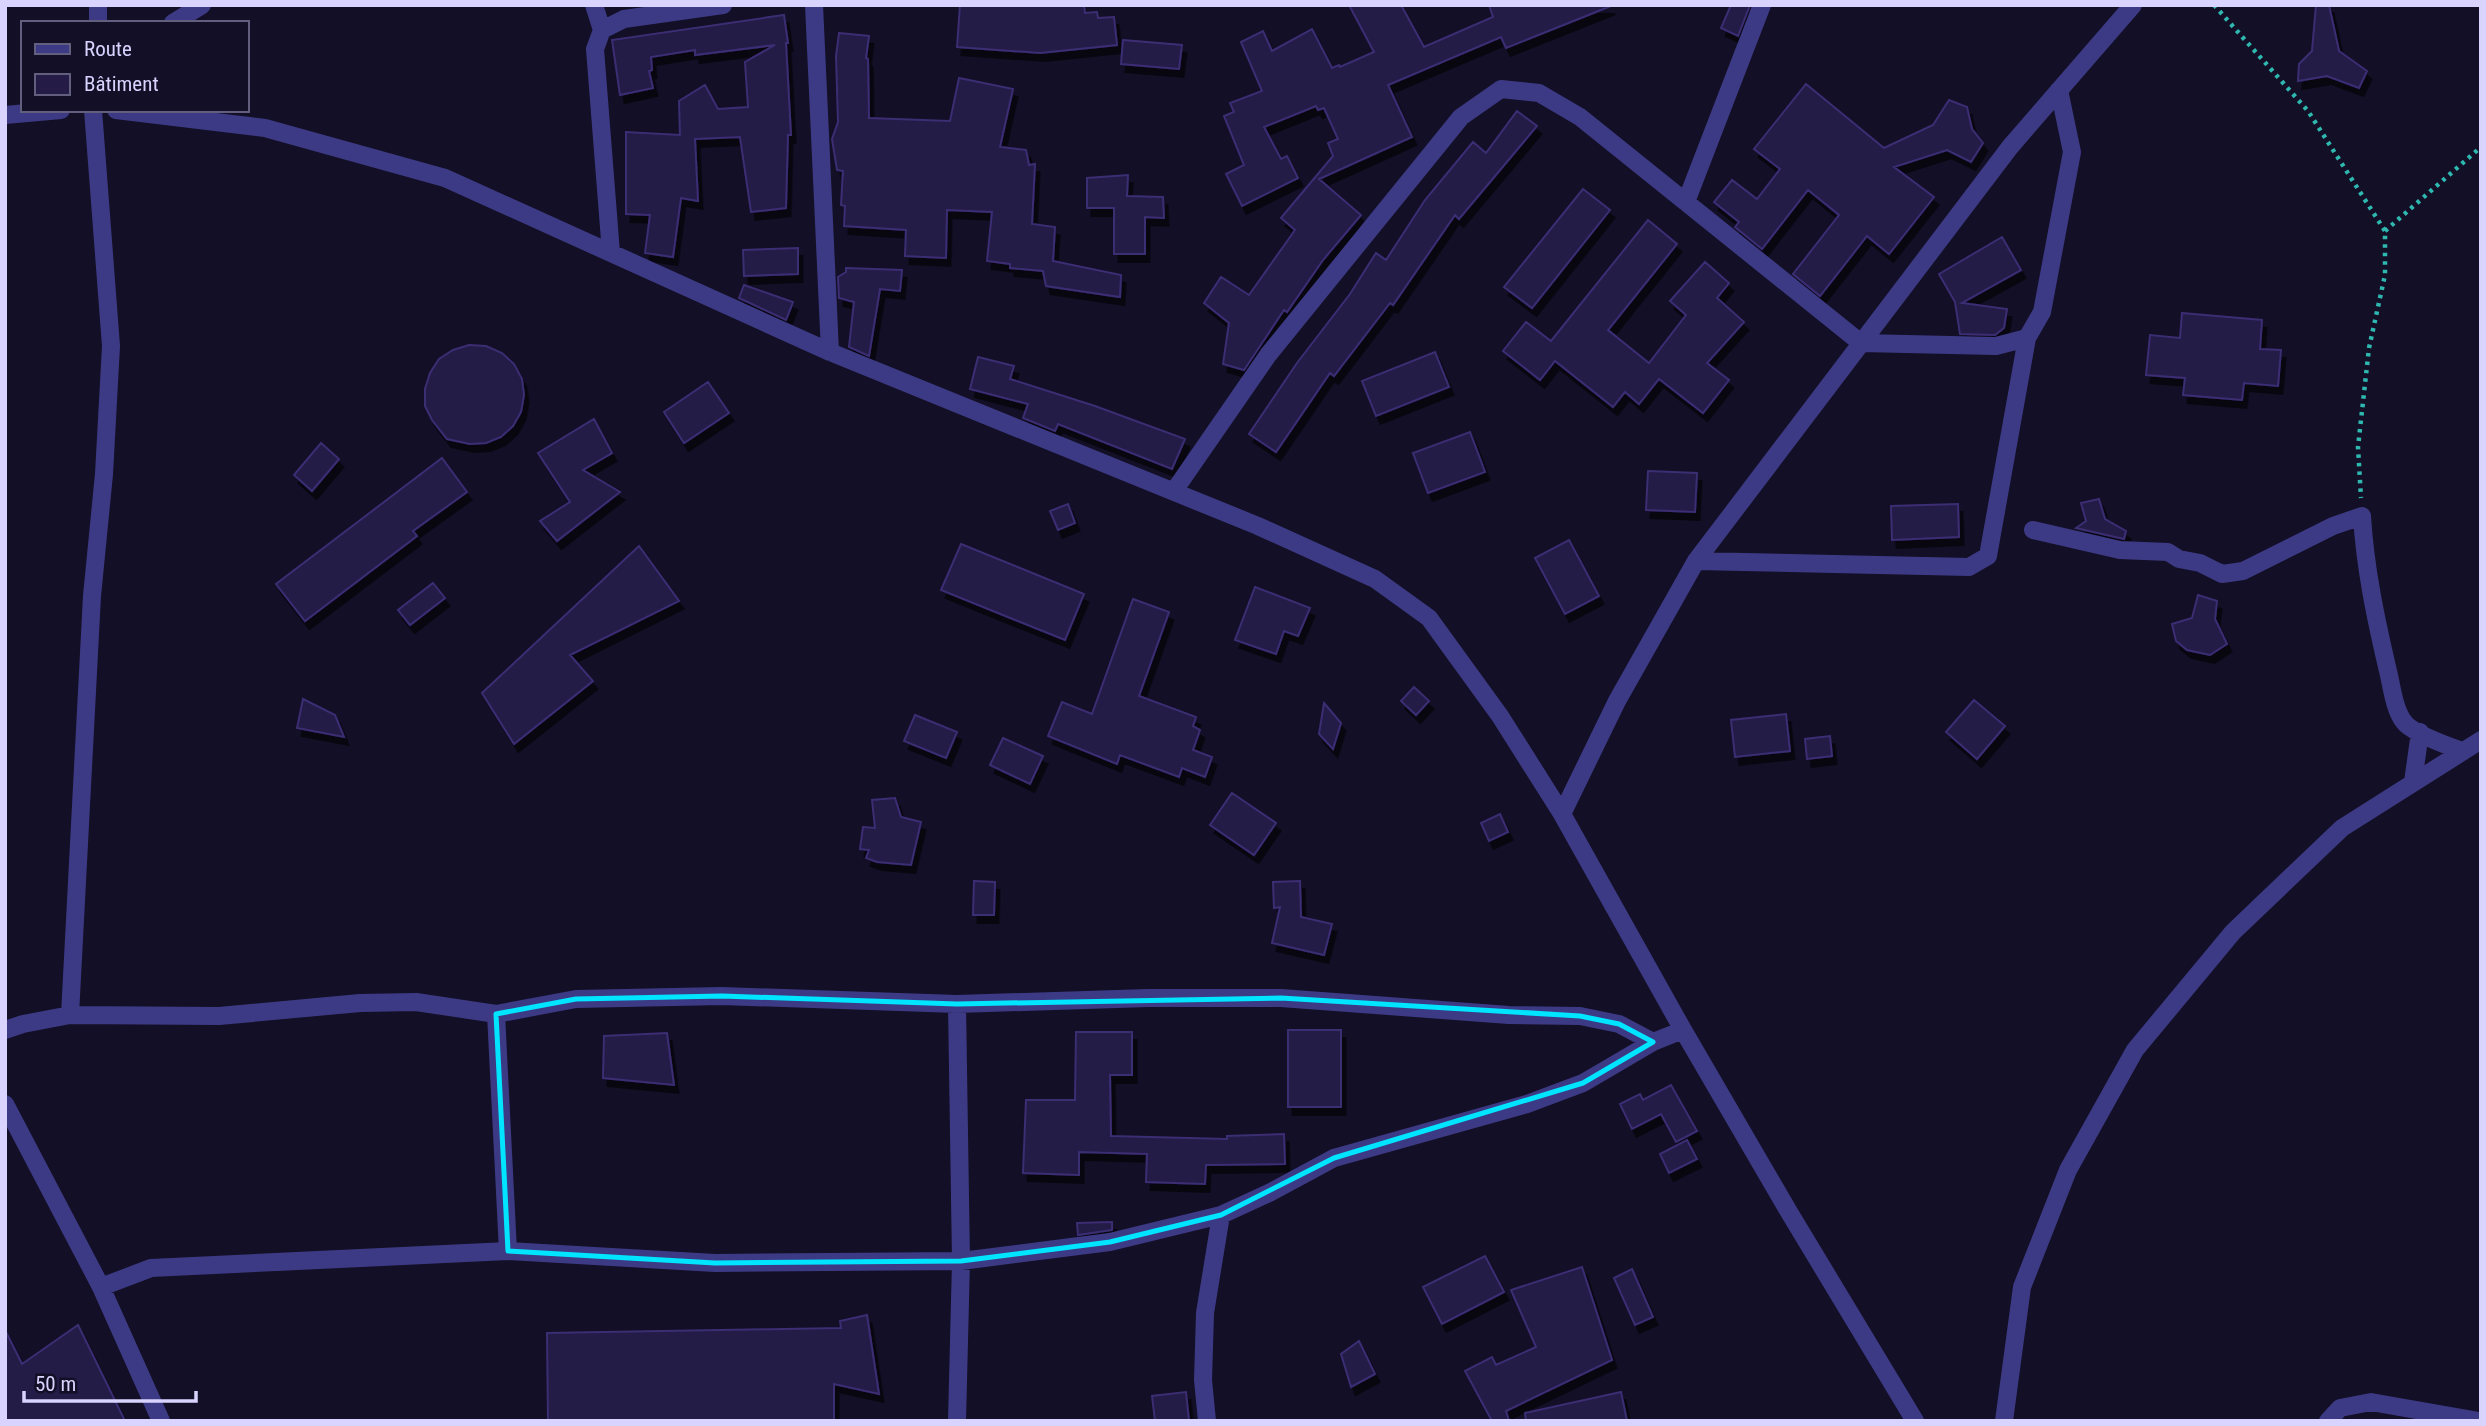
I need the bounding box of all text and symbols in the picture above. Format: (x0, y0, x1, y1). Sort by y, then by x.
legend (21, 21, 248, 112)
text: Route (84, 37, 132, 61)
text: Bâtiment (84, 72, 159, 96)
scale bar (24, 1360, 196, 1404)
text: 50 m (35, 1372, 76, 1396)

